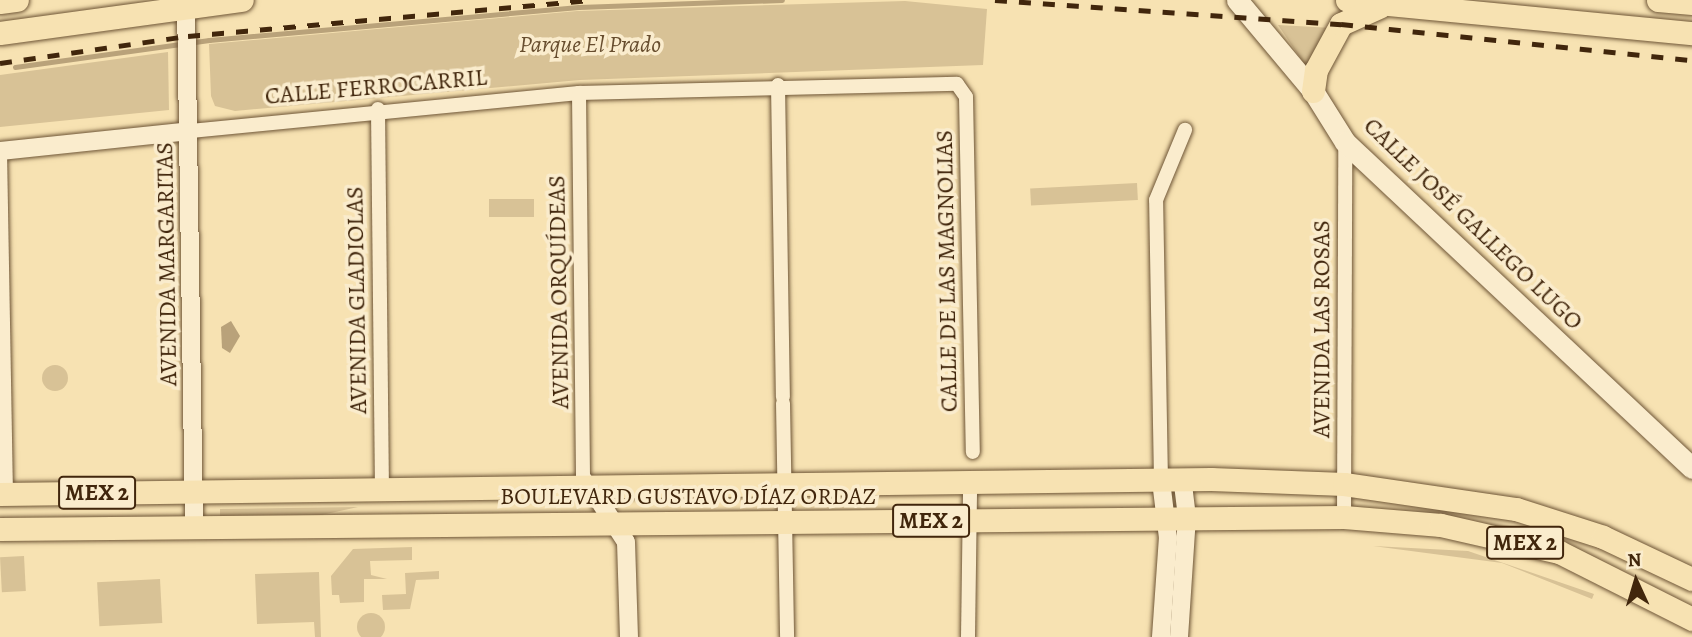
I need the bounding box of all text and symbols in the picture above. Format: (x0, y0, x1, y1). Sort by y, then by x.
park label: Parque El Prado (519, 31, 661, 59)
street label: CALLE FERROCARRIL (264, 63, 488, 111)
street label: CALLE JOSÉ GALLEGO LUGO (1358, 112, 1588, 336)
street label: CALLE DE LAS MAGNOLIAS (930, 130, 964, 412)
street label: AVENIDA MARGARITAS (150, 142, 184, 386)
street label: AVENIDA ORQUÍDEAS (543, 175, 575, 409)
street label: AVENIDA GLADIOLAS (341, 186, 373, 414)
street label: AVENIDA LAS ROSAS (1308, 220, 1336, 438)
road number: MEX 2 (57, 474, 137, 512)
street label: BOULEVARD GUSTAVO DÍAZ ORDAZ (500, 483, 876, 511)
road number: MEX 2 (891, 502, 971, 540)
road number: MEX 2 (1485, 524, 1565, 562)
north arrow (1601, 546, 1671, 616)
text: N (1627, 547, 1642, 574)

